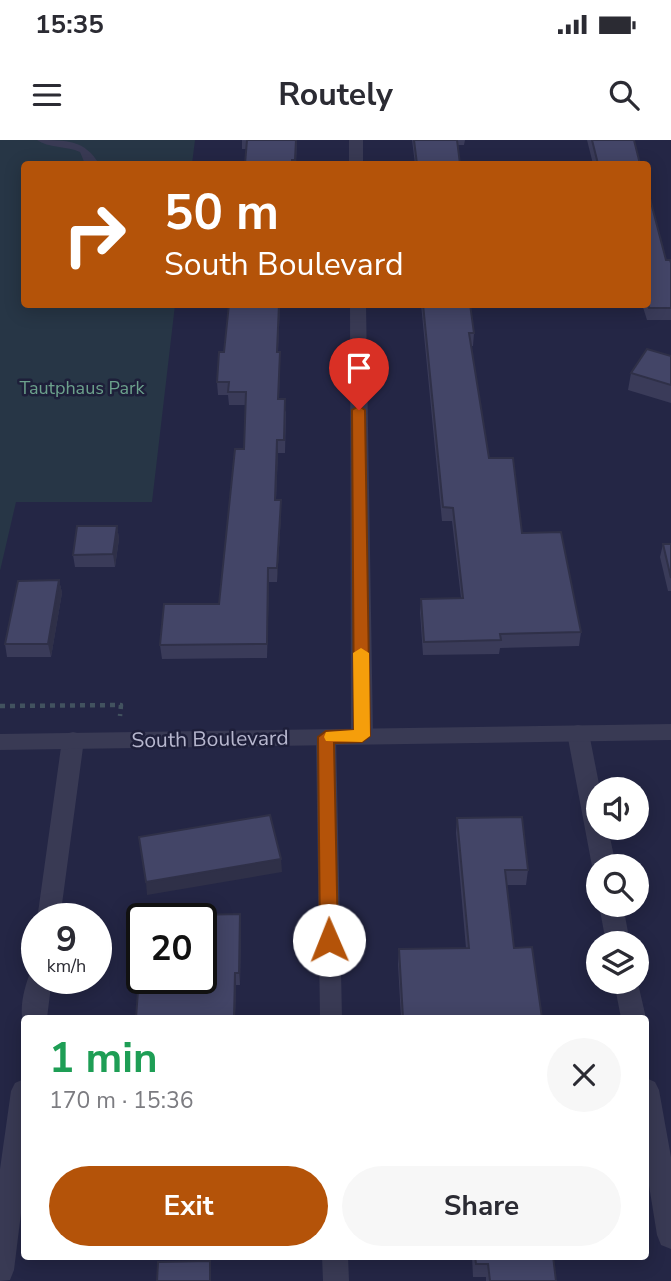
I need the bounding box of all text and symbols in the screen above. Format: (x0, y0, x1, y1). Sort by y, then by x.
text: 15:35 (35, 7, 104, 42)
text: Routely (278, 73, 393, 116)
icon: menu (28, 76, 66, 114)
icon: search (605, 76, 643, 114)
text: 50 m (164, 179, 279, 246)
icon: right (49, 189, 140, 280)
text: South Boulevard (164, 243, 404, 286)
pin (329, 338, 389, 410)
icon: arrive (340, 349, 378, 387)
park label: Tautphaus Park (20, 376, 145, 400)
street label: South Boulevard (131, 724, 289, 754)
map controls (586, 777, 649, 994)
button: sound (586, 777, 649, 840)
button: search (586, 854, 649, 917)
speed limit sign: 20 (126, 903, 217, 994)
position arrow (292, 903, 366, 977)
text: 9 (56, 916, 77, 963)
button: layers (586, 931, 649, 994)
text: km/h (47, 954, 86, 978)
text: 1 min (49, 1030, 158, 1087)
button: close (547, 1038, 621, 1112)
text: 170 m · 15:36 (49, 1085, 194, 1116)
button: Exit (49, 1166, 328, 1246)
button: Share (342, 1166, 621, 1246)

